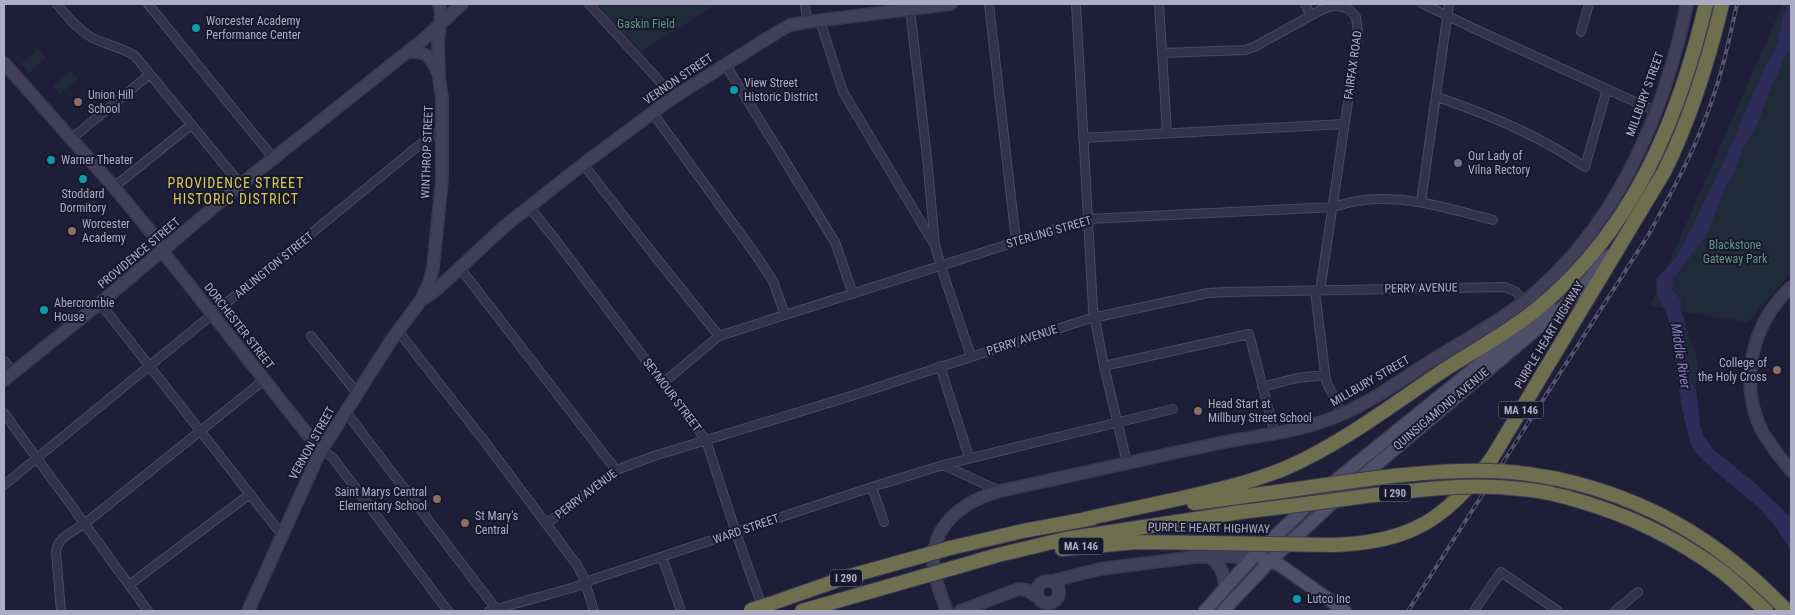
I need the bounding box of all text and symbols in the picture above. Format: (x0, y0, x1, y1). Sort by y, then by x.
place label: Worcester Academy Performance Center (206, 14, 301, 42)
park label: Gaskin Field (617, 17, 675, 31)
marker: Worcester Academy Performance Center (190, 22, 202, 34)
street label: FAIRFAX ROAD (1341, 30, 1365, 100)
street label: MILLBURY STREET (1623, 50, 1667, 138)
street label: VERNON STREET (640, 51, 716, 107)
place label: View Street Historic District (744, 76, 818, 104)
marker: View Street Historic District (728, 84, 740, 96)
place label: Union Hill School (88, 88, 134, 116)
marker: Union Hill School (72, 96, 84, 108)
street label: WINTHROP STREET (418, 105, 436, 199)
place label: Our Lady of Vilna Rectory (1468, 149, 1530, 177)
place label: Warner Theater (61, 153, 134, 167)
marker: Warner Theater (45, 154, 57, 166)
marker: Our Lady of Vilna Rectory (1452, 157, 1464, 169)
marker: Stoddard Dormitory (77, 173, 89, 185)
district label: PROVIDENCE STREET HISTORIC DISTRICT (168, 175, 304, 207)
place label: Stoddard Dormitory (60, 187, 106, 215)
street label: STERLING STREET (1005, 213, 1093, 251)
street label: PROVIDENCE STREET (95, 215, 183, 291)
place label: Worcester Academy (82, 217, 130, 245)
marker: Worcester Academy (66, 225, 78, 237)
street label: ARLINGTON STREET (232, 229, 316, 301)
park label: Blackstone Gateway Park (1703, 238, 1768, 266)
street label: PURPLE HEART HIGHWAY (1511, 278, 1587, 391)
street label: DORCHESTER STREET (201, 280, 277, 372)
street label: PERRY AVENUE (1384, 280, 1458, 296)
place label: Abercrombie House (54, 296, 115, 324)
marker: Abercrombie House (38, 304, 50, 316)
street label: PERRY AVENUE (985, 322, 1059, 358)
water label: Middle River (1668, 322, 1694, 391)
street label: MILLBURY STREET (1328, 353, 1412, 409)
street label: SEYMOUR STREET (640, 356, 704, 434)
place label: College of the Holy Cross (1698, 356, 1767, 384)
marker: College of the Holy Cross (1771, 364, 1783, 376)
street label: QUINSIGAMOND AVENUE (1390, 365, 1492, 453)
place label: Head Start at Millbury Street School (1208, 397, 1312, 425)
road number: MA 146 (1498, 402, 1544, 418)
street label: VERNON STREET (286, 404, 338, 482)
marker: Head Start at Millbury Street School (1192, 405, 1204, 417)
street label: PERRY AVENUE (552, 466, 620, 522)
road number: I 290 (1379, 484, 1411, 502)
place label: Saint Marys Central Elementary School (335, 485, 427, 513)
marker: Saint Marys Central Elementary School (431, 493, 443, 505)
place label: St Mary's Central (475, 509, 518, 537)
street label: WARD STREET (711, 511, 781, 547)
marker: St Mary's Central (459, 517, 471, 529)
street label: PURPLE HEART HIGHWAY (1148, 520, 1271, 536)
road number: MA 146 (1058, 538, 1104, 554)
road number: I 290 (830, 570, 862, 586)
place label: Lutco Inc (1307, 592, 1351, 606)
marker: Lutco Inc (1291, 593, 1303, 605)

